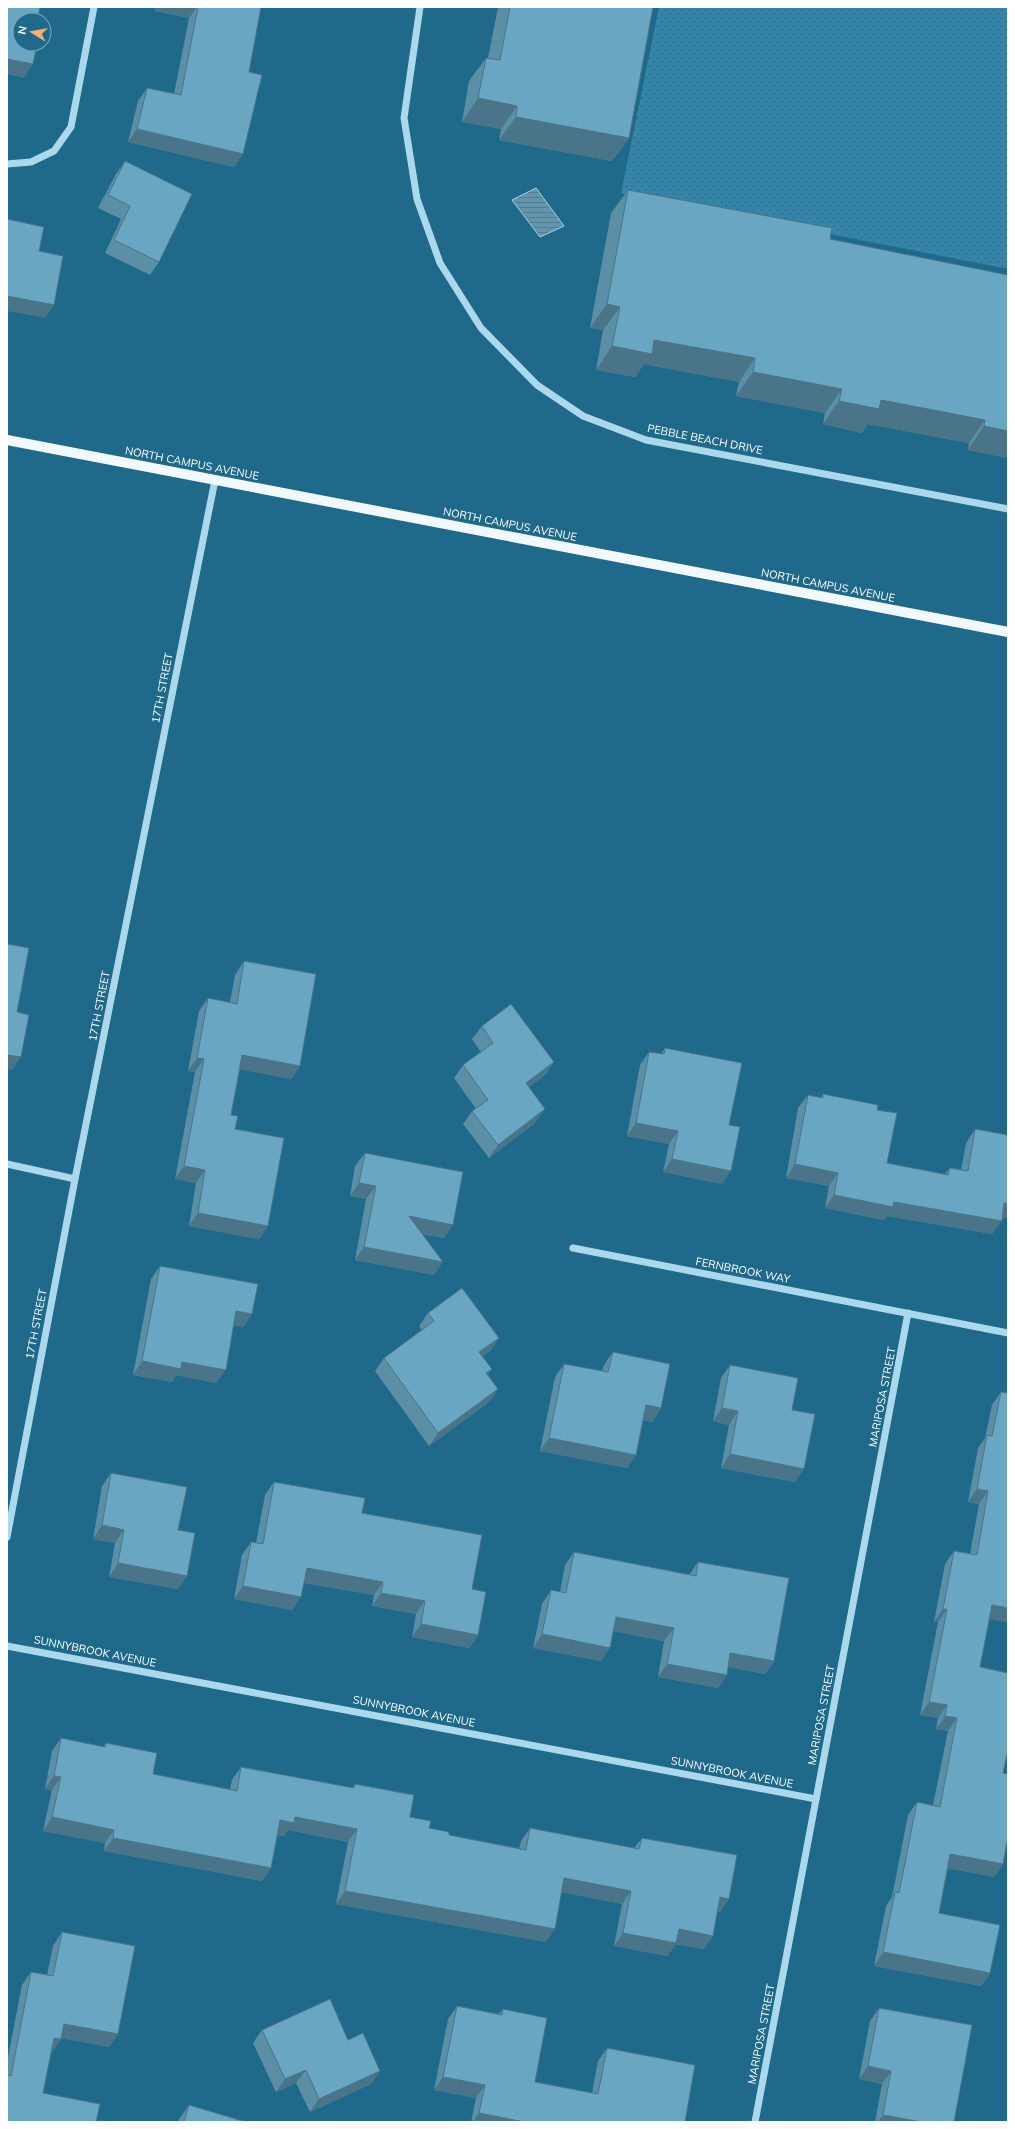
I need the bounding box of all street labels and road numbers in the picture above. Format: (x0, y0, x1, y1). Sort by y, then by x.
street label: PEBBLE BEACH DRIVE (646, 421, 764, 457)
street label: NORTH CAMPUS AVENUE (124, 443, 260, 483)
street label: NORTH CAMPUS AVENUE (442, 504, 578, 544)
street label: NORTH CAMPUS AVENUE (760, 565, 896, 605)
street label: 17TH STREET (148, 651, 176, 724)
street label: 17TH STREET (85, 969, 113, 1042)
street label: FERNBROOK WAY (695, 1254, 792, 1286)
street label: 17TH STREET (22, 1287, 50, 1360)
street label: MARIPOSA STREET (865, 1345, 899, 1448)
street label: SUNNYBROOK AVENUE (33, 1632, 157, 1670)
street label: MARIPOSA STREET (804, 1663, 838, 1766)
street label: SUNNYBROOK AVENUE (352, 1692, 476, 1730)
street label: SUNNYBROOK AVENUE (670, 1753, 794, 1791)
street label: MARIPOSA STREET (744, 1982, 778, 2085)

